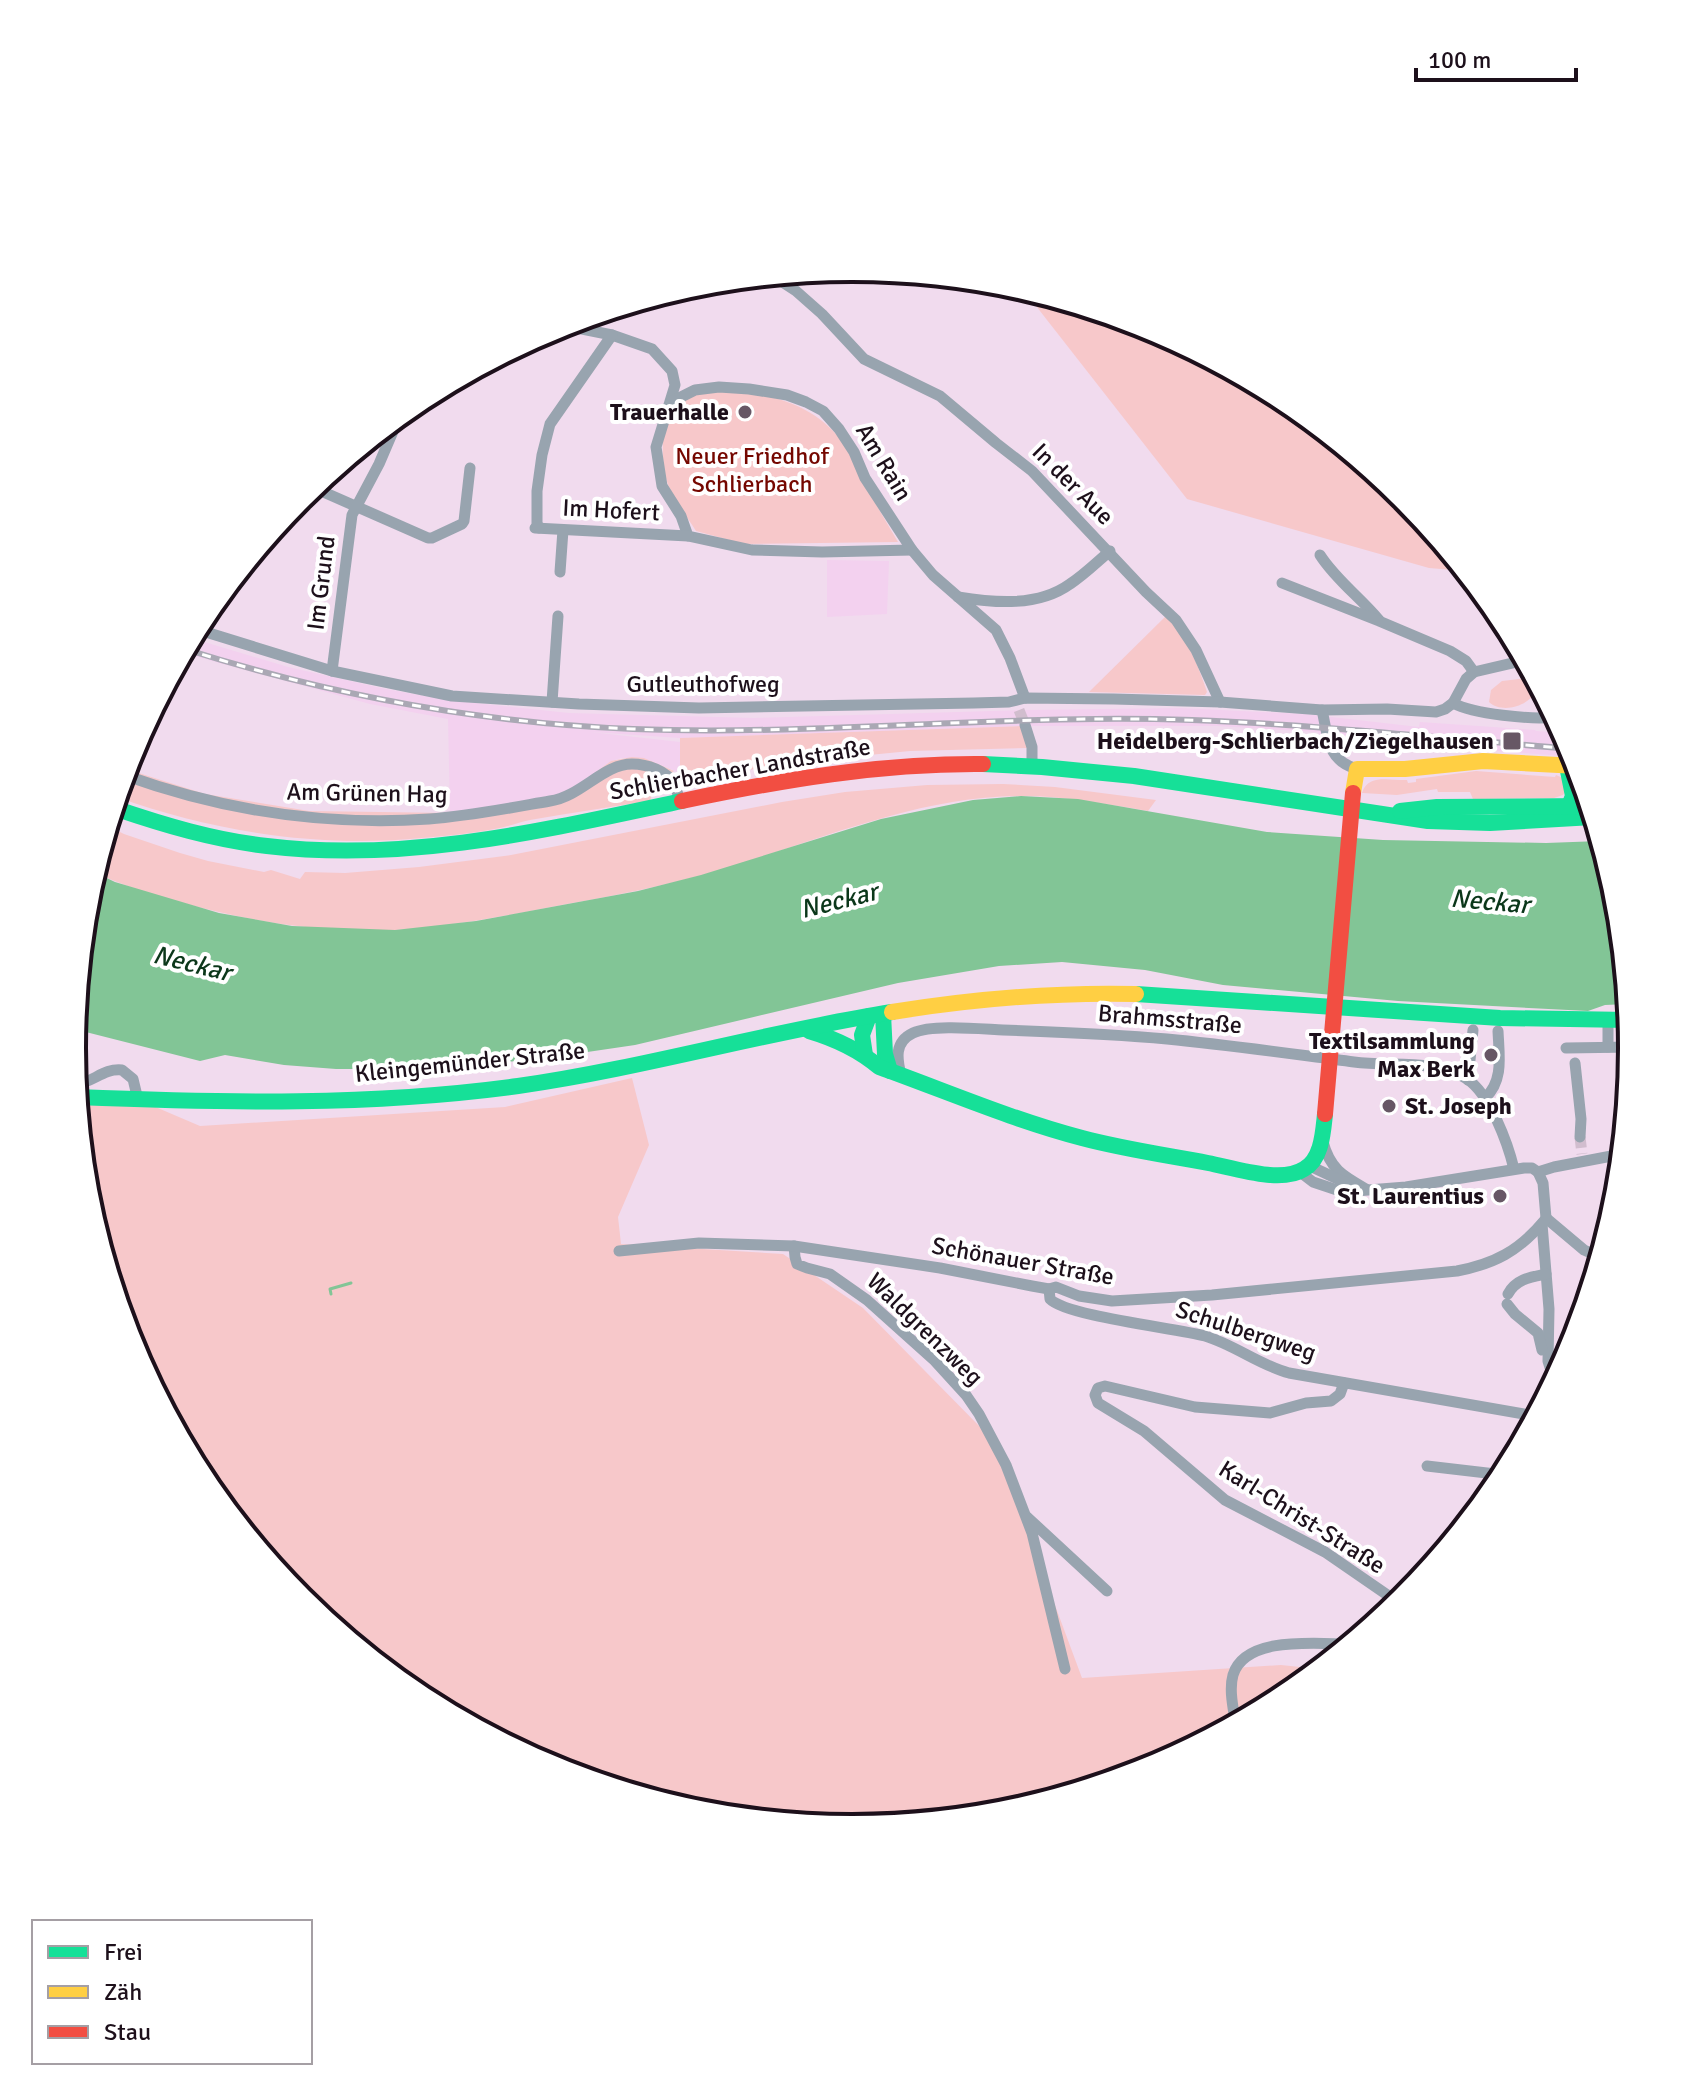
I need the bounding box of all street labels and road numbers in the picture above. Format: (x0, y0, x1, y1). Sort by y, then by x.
street label: Am Rain (849, 418, 919, 506)
street label: In der Aue (1026, 437, 1120, 531)
street label: Im Hofert (562, 492, 660, 528)
street label: Im Grund (300, 534, 342, 632)
street label: Gutleuthofweg (626, 669, 780, 699)
street label: Schlierbacher Landstraße (607, 731, 873, 807)
street label: Am Grünen Hag (286, 777, 448, 809)
street label: Brahmsstraße (1097, 998, 1243, 1040)
street label: Kleingemünder Straße (353, 1035, 587, 1089)
street label: Schönauer Straße (930, 1230, 1116, 1292)
street label: Waldgrenzweg (861, 1266, 989, 1392)
street label: Schulbergweg (1172, 1294, 1320, 1368)
street label: Karl-Christ-Straße (1213, 1454, 1391, 1580)

